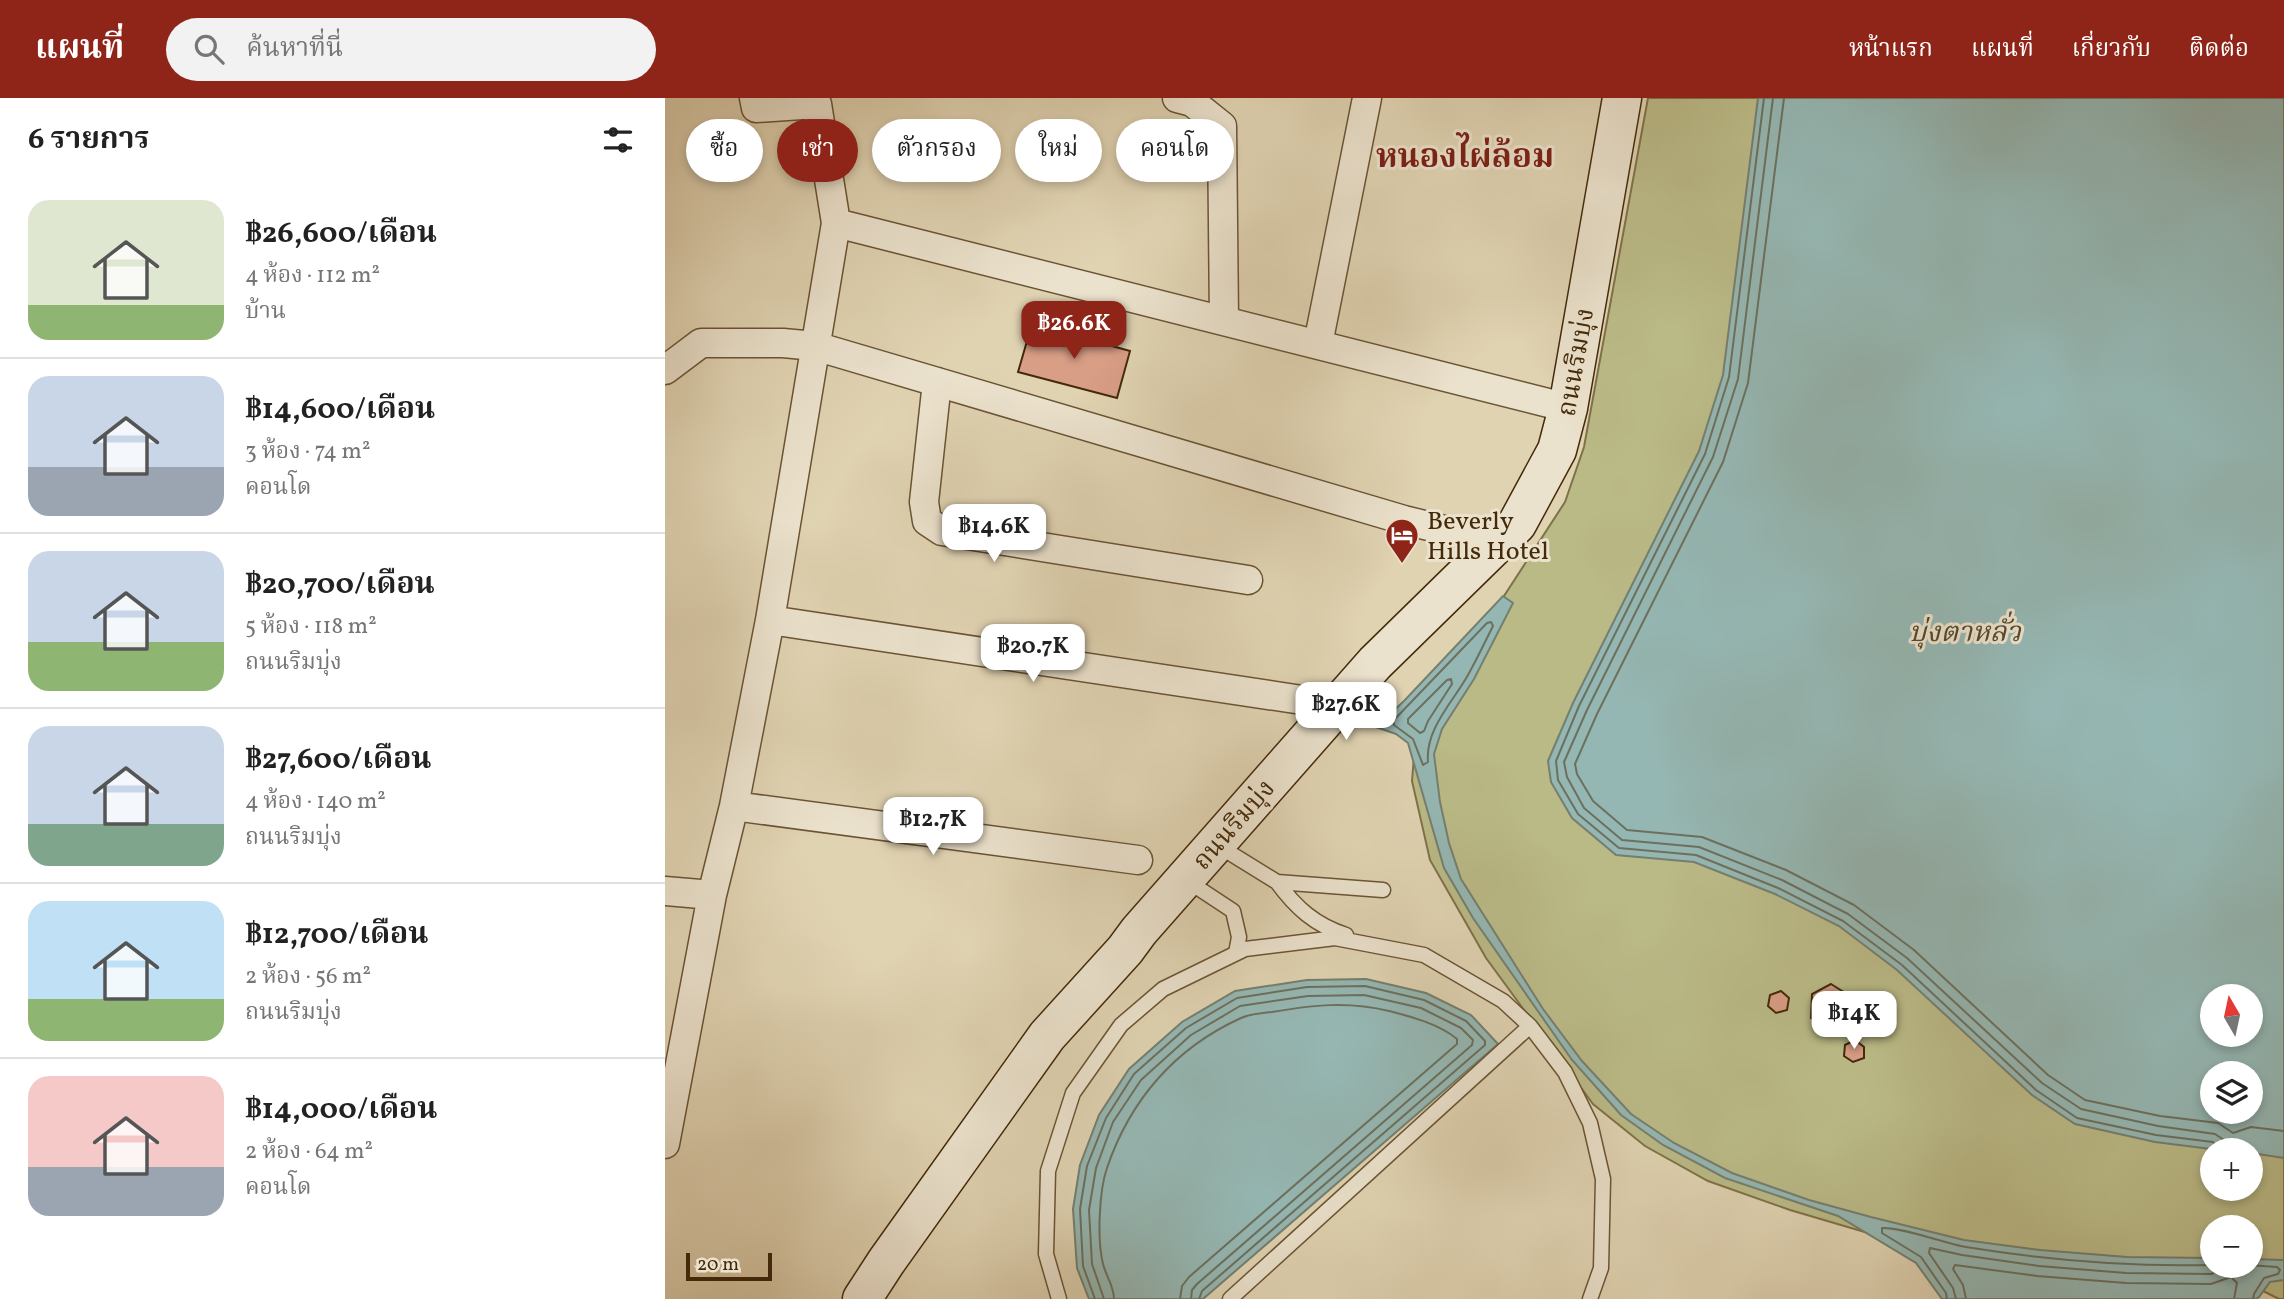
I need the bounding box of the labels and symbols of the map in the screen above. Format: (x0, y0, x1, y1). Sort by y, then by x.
district label: หนองไผ่ล้อม (1376, 132, 1554, 182)
pin: ฿26.6K (1017, 302, 1131, 361)
street label: ถนนริมบุ่ง (1550, 305, 1604, 419)
pin: ฿14.6K (937, 504, 1051, 564)
place label: Beverly Hills Hotel (1427, 504, 1549, 570)
hotel icon: Beverly Hills Hotel (1383, 516, 1421, 565)
water label: บุ่งตาหลั่ว (1909, 611, 2023, 653)
pin: ฿20.7K (976, 624, 1090, 684)
pin: ฿27.6K (1289, 682, 1403, 742)
street label: ถนนริมบุ่ง (1185, 772, 1284, 878)
pin: ฿12.7K (876, 798, 990, 857)
north arrow (2200, 984, 2263, 1046)
pin: ฿14K (1813, 992, 1895, 1051)
scale bar (686, 1250, 772, 1282)

